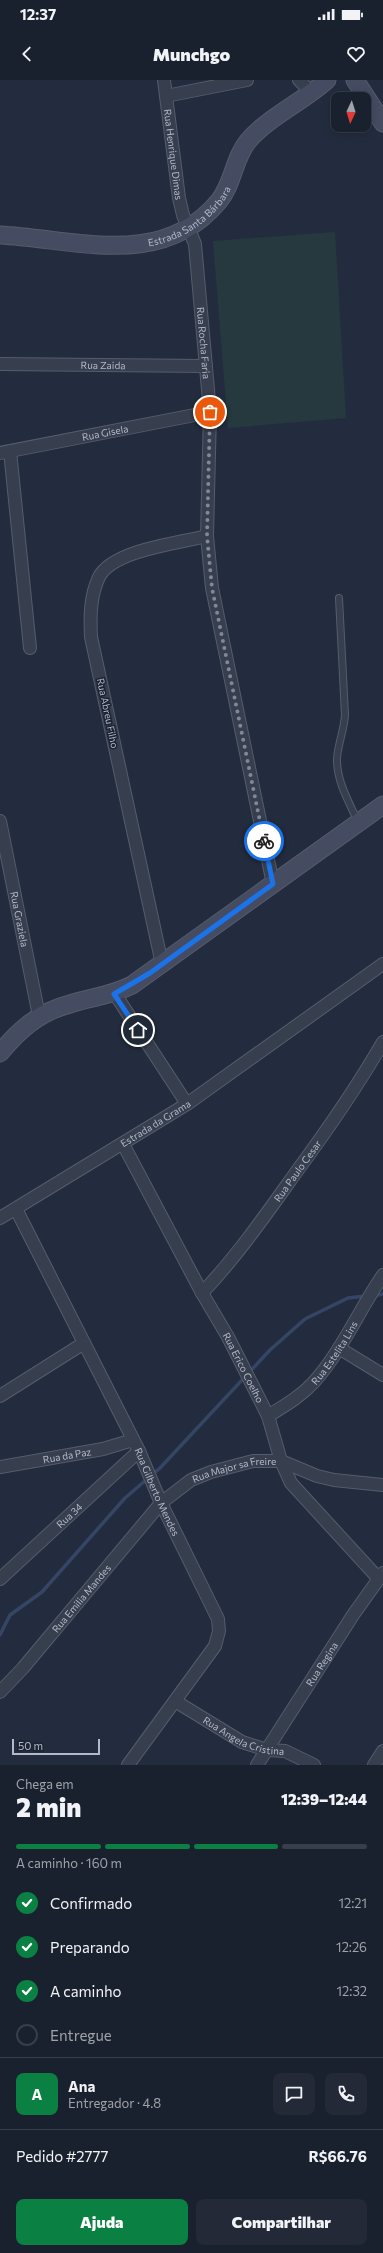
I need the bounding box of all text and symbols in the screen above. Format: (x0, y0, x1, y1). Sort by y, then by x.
text: 12:37 (20, 5, 56, 23)
icon: back (16, 43, 38, 65)
text: Munchgo (153, 43, 230, 65)
icon: heart (345, 43, 367, 65)
north arrow (331, 92, 371, 132)
map controls (331, 92, 371, 132)
street label: Rua Henrique Dimas (162, 108, 185, 201)
street label: Estrada Santa Bárbara (147, 184, 233, 248)
street label: Rua Rocha Faria (195, 306, 213, 379)
street label: Rua Zaida (80, 359, 126, 371)
pin (193, 395, 227, 429)
icon: bag (199, 401, 221, 423)
street label: Rua Gisela (81, 422, 129, 443)
street label: Rua Abreu Filho (95, 677, 121, 749)
courier (244, 821, 284, 861)
icon: bike (253, 830, 275, 852)
street label: Rua Graziela (8, 890, 31, 948)
pin (121, 1013, 155, 1047)
icon: home (127, 1019, 149, 1041)
street label: Estrada da Grama (118, 1097, 193, 1149)
street label: Rua Paulo Cesar (271, 1138, 323, 1204)
street label: Rua Estelita Lins (308, 1318, 360, 1387)
street label: Rua Erico Coelho (221, 1330, 266, 1405)
street label: Rua da Paz (42, 1445, 92, 1465)
street label: Rua Gilberto Mendes (132, 1446, 182, 1538)
street label: Rua Major sa Freire (190, 1454, 276, 1485)
street label: Rua 34 (54, 1500, 85, 1530)
street label: Rua Emilia Mandes (49, 1562, 113, 1635)
street label: Rua Regina (303, 1640, 340, 1688)
street label: Rua Angela Cristina (201, 1714, 285, 1757)
scale bar (12, 1737, 100, 1756)
text: 50 m (18, 1739, 43, 1752)
text: Chega em (16, 1776, 74, 1792)
text: 12:39–12:44 (281, 1790, 367, 1808)
text: 2 min (16, 1791, 81, 1822)
text: A caminho · 160 m (16, 1855, 122, 1871)
icon: check (16, 1892, 38, 1914)
text: Confirmado (50, 1894, 132, 1912)
text: 12:21 (338, 1895, 367, 1911)
icon: check (16, 1936, 38, 1958)
text: Preparando (50, 1938, 130, 1956)
text: 12:26 (336, 1939, 367, 1955)
icon: check (16, 1980, 38, 2002)
text: A caminho (50, 1982, 122, 2000)
text: 12:32 (337, 1983, 367, 1999)
text: Entregue (50, 2026, 112, 2044)
button: chat (273, 2073, 315, 2115)
button: phone (325, 2073, 367, 2115)
text: Ana (68, 2077, 95, 2095)
text: A (32, 2085, 42, 2103)
text: Entregador · 4.8 (68, 2095, 161, 2111)
text: Pedido #2777 (16, 2147, 108, 2165)
text: R$66.76 (308, 2147, 367, 2165)
button: Ajuda (16, 2199, 188, 2245)
button: Compartilhar (196, 2199, 367, 2245)

